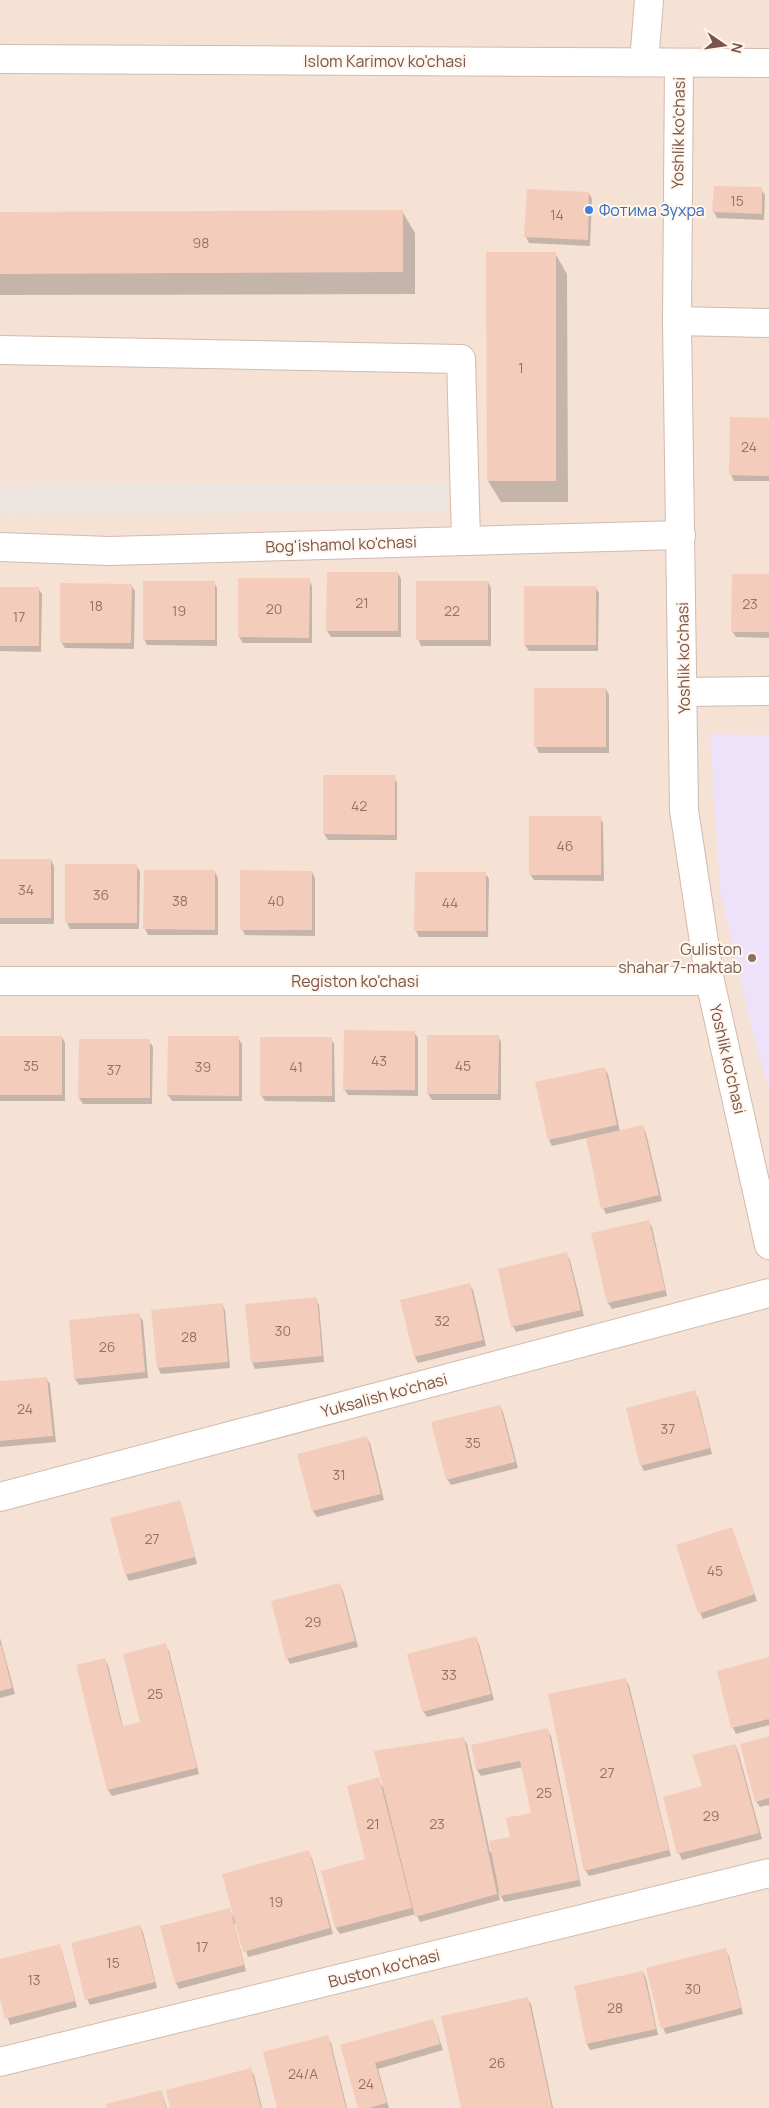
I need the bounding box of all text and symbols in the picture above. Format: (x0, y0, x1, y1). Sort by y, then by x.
north arrow (699, 20, 749, 70)
text: N (727, 41, 748, 55)
street label: Islom Karimov ko'chasi (304, 50, 466, 72)
street label: Yoshlik ko'chasi (666, 77, 690, 189)
house number: 15 (730, 191, 744, 210)
place label: Фотима Зухра (599, 199, 705, 221)
marker: Фотима Зухра (583, 204, 595, 216)
house number: 14 (550, 205, 564, 224)
house number: 98 (193, 233, 209, 252)
house number: 1 (518, 358, 524, 377)
house number: 24 (741, 437, 757, 456)
street label: Bog'ishamol ko'chasi (265, 530, 417, 558)
house number: 21 (355, 593, 369, 612)
house number: 23 (742, 594, 758, 613)
house number: 18 (89, 596, 103, 615)
house number: 20 (266, 599, 282, 618)
house number: 19 (172, 601, 186, 620)
house number: 22 (444, 601, 460, 620)
street label: Yoshlik ko'chasi (671, 602, 695, 714)
house number: 17 (13, 607, 25, 626)
house number: 42 (351, 796, 367, 815)
house number: 46 (557, 836, 573, 855)
house number: 34 (18, 880, 34, 899)
house number: 36 (93, 885, 109, 904)
house number: 38 (172, 891, 188, 910)
house number: 40 (268, 891, 284, 910)
house number: 44 (442, 893, 458, 912)
place label: Guliston shahar 7-maktab (618, 938, 742, 978)
marker: Guliston shahar 7-maktab (746, 952, 758, 964)
street label: Registon ko'chasi (291, 970, 419, 992)
street label: Yoshlik ko'chasi (705, 1002, 751, 1116)
house number: 43 (371, 1051, 387, 1070)
house number: 35 (23, 1056, 39, 1075)
house number: 45 (455, 1056, 471, 1075)
house number: 39 (195, 1057, 211, 1076)
house number: 41 (289, 1057, 303, 1076)
house number: 37 (107, 1060, 121, 1079)
house number: 32 (434, 1311, 450, 1330)
house number: 30 (275, 1321, 291, 1340)
house number: 28 (181, 1327, 197, 1346)
house number: 26 (99, 1337, 115, 1356)
street label: Yuksalish ko'chasi (318, 1368, 450, 1422)
house number: 24 (17, 1399, 33, 1418)
house number: 37 (661, 1419, 675, 1438)
house number: 35 (465, 1433, 481, 1452)
house number: 31 (332, 1465, 346, 1484)
house number: 27 (144, 1529, 160, 1548)
house number: 45 (707, 1561, 723, 1580)
house number: 29 (305, 1612, 321, 1631)
house number: 33 (441, 1665, 457, 1684)
house number: 25 (147, 1684, 163, 1703)
house number: 27 (599, 1763, 615, 1782)
house number: 25 (536, 1783, 552, 1802)
house number: 29 (703, 1806, 719, 1825)
house number: 21 (366, 1814, 380, 1833)
house number: 23 (429, 1814, 445, 1833)
house number: 19 (269, 1892, 283, 1911)
house number: 17 (196, 1937, 208, 1956)
street label: Buston ko'chasi (326, 1943, 442, 1993)
house number: 15 (106, 1953, 120, 1972)
house number: 13 (27, 1970, 41, 1989)
house number: 30 (685, 1979, 701, 1998)
house number: 28 (607, 1998, 623, 2017)
house number: 26 (489, 2053, 505, 2072)
house number: 24/A (288, 2064, 318, 2083)
house number: 24 (358, 2074, 374, 2093)

